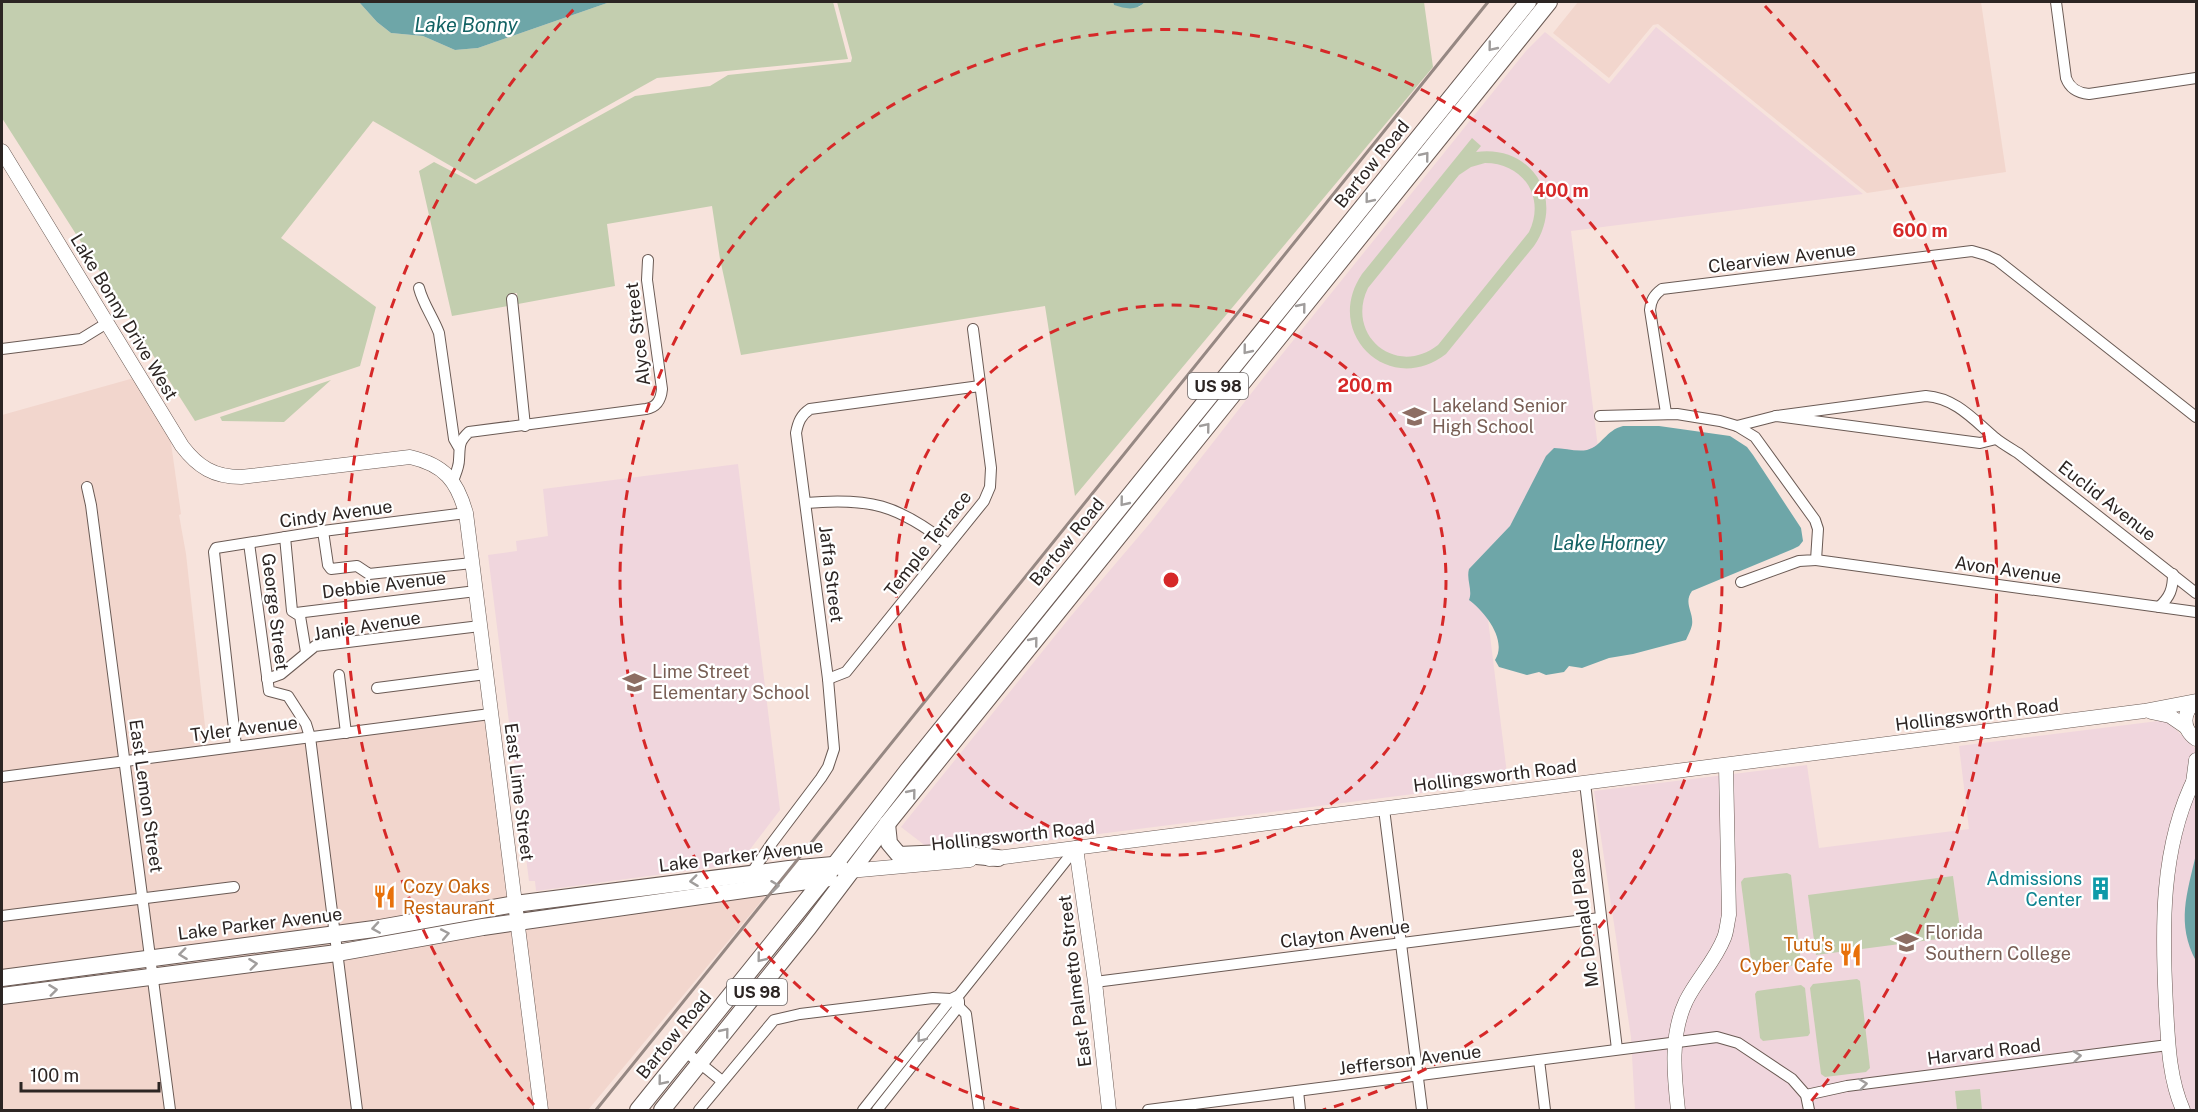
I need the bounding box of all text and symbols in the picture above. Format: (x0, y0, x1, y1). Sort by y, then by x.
water label: Lake Bonny (414, 13, 518, 37)
one-way arrow (1488, 40, 1499, 51)
street label: Bartow Road (1330, 116, 1413, 212)
one-way arrow (1417, 151, 1428, 162)
text: 400 m (1533, 180, 1589, 201)
one-way arrow (1365, 192, 1376, 203)
text: 600 m (1892, 220, 1948, 241)
street label: Lake Bonny Drive West (66, 230, 182, 404)
street label: Clearview Avenue (1707, 238, 1857, 277)
street label: Alyce Street (621, 281, 654, 387)
one-way arrow (1295, 303, 1306, 314)
one-way arrow (1243, 344, 1254, 355)
road number: US 98 (1188, 373, 1248, 399)
text: 200 m (1338, 375, 1392, 396)
place label: Lakeland Senior High School (1432, 395, 1567, 437)
school or university icon: Lakeland Senior High School (1401, 403, 1427, 429)
one-way arrow (1198, 423, 1209, 434)
street label: Euclid Avenue (2054, 456, 2160, 545)
street label: Temple Terrace (880, 487, 975, 601)
street label: Bartow Road (1025, 494, 1108, 590)
street label: Cindy Avenue (278, 495, 394, 532)
one-way arrow (1121, 495, 1132, 506)
street label: Jaffa Street (815, 524, 848, 624)
water label: Lake Horney (1553, 531, 1666, 555)
street label: George Street (258, 552, 293, 672)
street label: Avon Avenue (1953, 552, 2063, 587)
street label: Debbie Avenue (321, 566, 447, 603)
centre of rings (1161, 570, 1181, 590)
street label: Janie Avenue (312, 607, 422, 644)
one-way arrow (1027, 636, 1038, 647)
place label: Lime Street Elementary School (652, 661, 810, 703)
school or university icon: Lime Street Elementary School (621, 669, 647, 695)
street label: Hollingsworth Road (1894, 694, 2060, 735)
street label: Tyler Avenue (189, 712, 299, 746)
street label: East Lemon Street (125, 718, 168, 874)
street label: East Lime Street (501, 722, 538, 862)
street label: Hollingsworth Road (1412, 755, 1578, 796)
one-way arrow (905, 788, 916, 799)
street label: Hollingsworth Road (930, 816, 1096, 855)
street label: Lake Parker Avenue (657, 835, 824, 876)
street label: Mc Donald Place (1565, 847, 1602, 989)
place label: Admissions Center (1986, 868, 2082, 910)
one-way arrow (689, 875, 698, 887)
place label: Cozy Oaks Restaurant (403, 876, 495, 918)
building icon: Admissions Center (2087, 876, 2113, 902)
one-way arrow (770, 881, 779, 893)
restaurant icon: Cozy Oaks Restaurant (372, 884, 398, 910)
street label: East Palmetto Street (1054, 894, 1095, 1068)
street label: Lake Parker Avenue (176, 903, 343, 944)
street label: Clayton Avenue (1279, 915, 1411, 952)
one-way arrow (371, 922, 381, 934)
place label: Florida Southern College (1925, 922, 2071, 964)
one-way arrow (440, 928, 450, 941)
school or university icon: Florida Southern College (1894, 930, 1920, 956)
place label: Tutu's Cyber Cafe (1739, 934, 1833, 976)
restaurant icon: Tutu's Cyber Cafe (1838, 942, 1864, 968)
one-way arrow (178, 948, 187, 960)
one-way arrow (757, 952, 768, 963)
one-way arrow (248, 958, 257, 970)
road number: US 98 (727, 979, 787, 1005)
one-way arrow (48, 984, 57, 996)
street label: Bartow Road (632, 987, 715, 1083)
one-way arrow (717, 1028, 728, 1039)
one-way arrow (917, 1031, 928, 1042)
street label: Harvard Road (1926, 1034, 2042, 1069)
street label: Jefferson Avenue (1337, 1040, 1482, 1079)
one-way arrow (2073, 1051, 2082, 1063)
scale bar (21, 1055, 159, 1093)
text: 100 m (30, 1065, 79, 1086)
one-way arrow (659, 1074, 670, 1085)
one-way arrow (1859, 1078, 1868, 1090)

